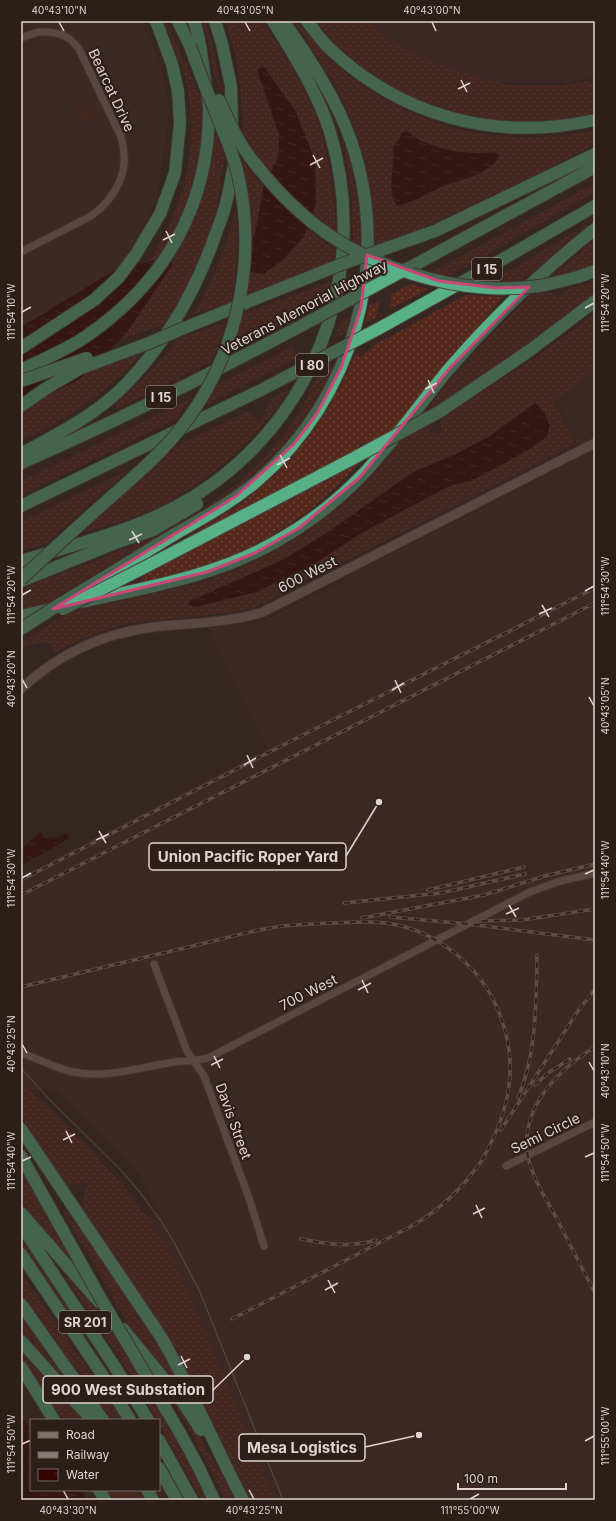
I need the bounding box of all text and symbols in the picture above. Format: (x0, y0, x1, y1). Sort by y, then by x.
text: 40°43'10"N (31, 4, 87, 16)
text: 40°43'05"N (216, 4, 274, 16)
text: 40°43'00"N (403, 4, 461, 16)
street label: Bearcat Drive (85, 46, 139, 134)
street label: Veterans Memorial Highway (218, 256, 390, 358)
road number: I 15 (472, 258, 502, 280)
text: 111°54'20"W (599, 273, 611, 333)
text: 111°54'10"W (5, 283, 17, 341)
road number: I 80 (296, 354, 328, 376)
road number: I 15 (146, 386, 176, 408)
street label: 600 West (275, 552, 340, 596)
text: 111°54'30"W (599, 556, 611, 616)
text: 111°54'20"W (5, 565, 17, 625)
text: 40°43'20"N (5, 650, 17, 708)
text: 40°43'05"N (599, 677, 611, 735)
text: 111°54'40"W (599, 840, 611, 899)
callout: Union Pacific Roper Yard (149, 843, 346, 870)
text: Union Pacific Roper Yard (158, 847, 338, 866)
text: 111°54'30"W (5, 848, 17, 908)
street label: 700 West (276, 970, 340, 1014)
text: 40°43'25"N (5, 1016, 17, 1072)
text: 40°43'10"N (599, 1043, 611, 1099)
street label: Davis Street (212, 1081, 256, 1162)
street label: Semi Circle (508, 1109, 582, 1157)
text: 111°54'50"W (599, 1123, 611, 1183)
text: 111°54'40"W (5, 1131, 17, 1190)
road number: SR 201 (59, 1311, 111, 1333)
callout: 900 West Substation (43, 1376, 213, 1403)
text: 900 West Substation (51, 1380, 205, 1399)
text: 111°55'00"W (599, 1406, 611, 1466)
text: 111°54'50"W (5, 1414, 17, 1474)
legend (30, 1419, 160, 1491)
text: Road (66, 1427, 95, 1442)
callout: Mesa Logistics (239, 1434, 365, 1461)
text: Mesa Logistics (247, 1438, 357, 1457)
text: Railway (66, 1447, 110, 1462)
scale bar (458, 1465, 566, 1491)
text: Water (66, 1467, 100, 1482)
text: 100 m (464, 1471, 498, 1486)
text: 40°43'30"N (39, 1504, 97, 1516)
text: 40°43'25"N (226, 1504, 282, 1516)
text: 111°55'00"W (440, 1504, 500, 1516)

